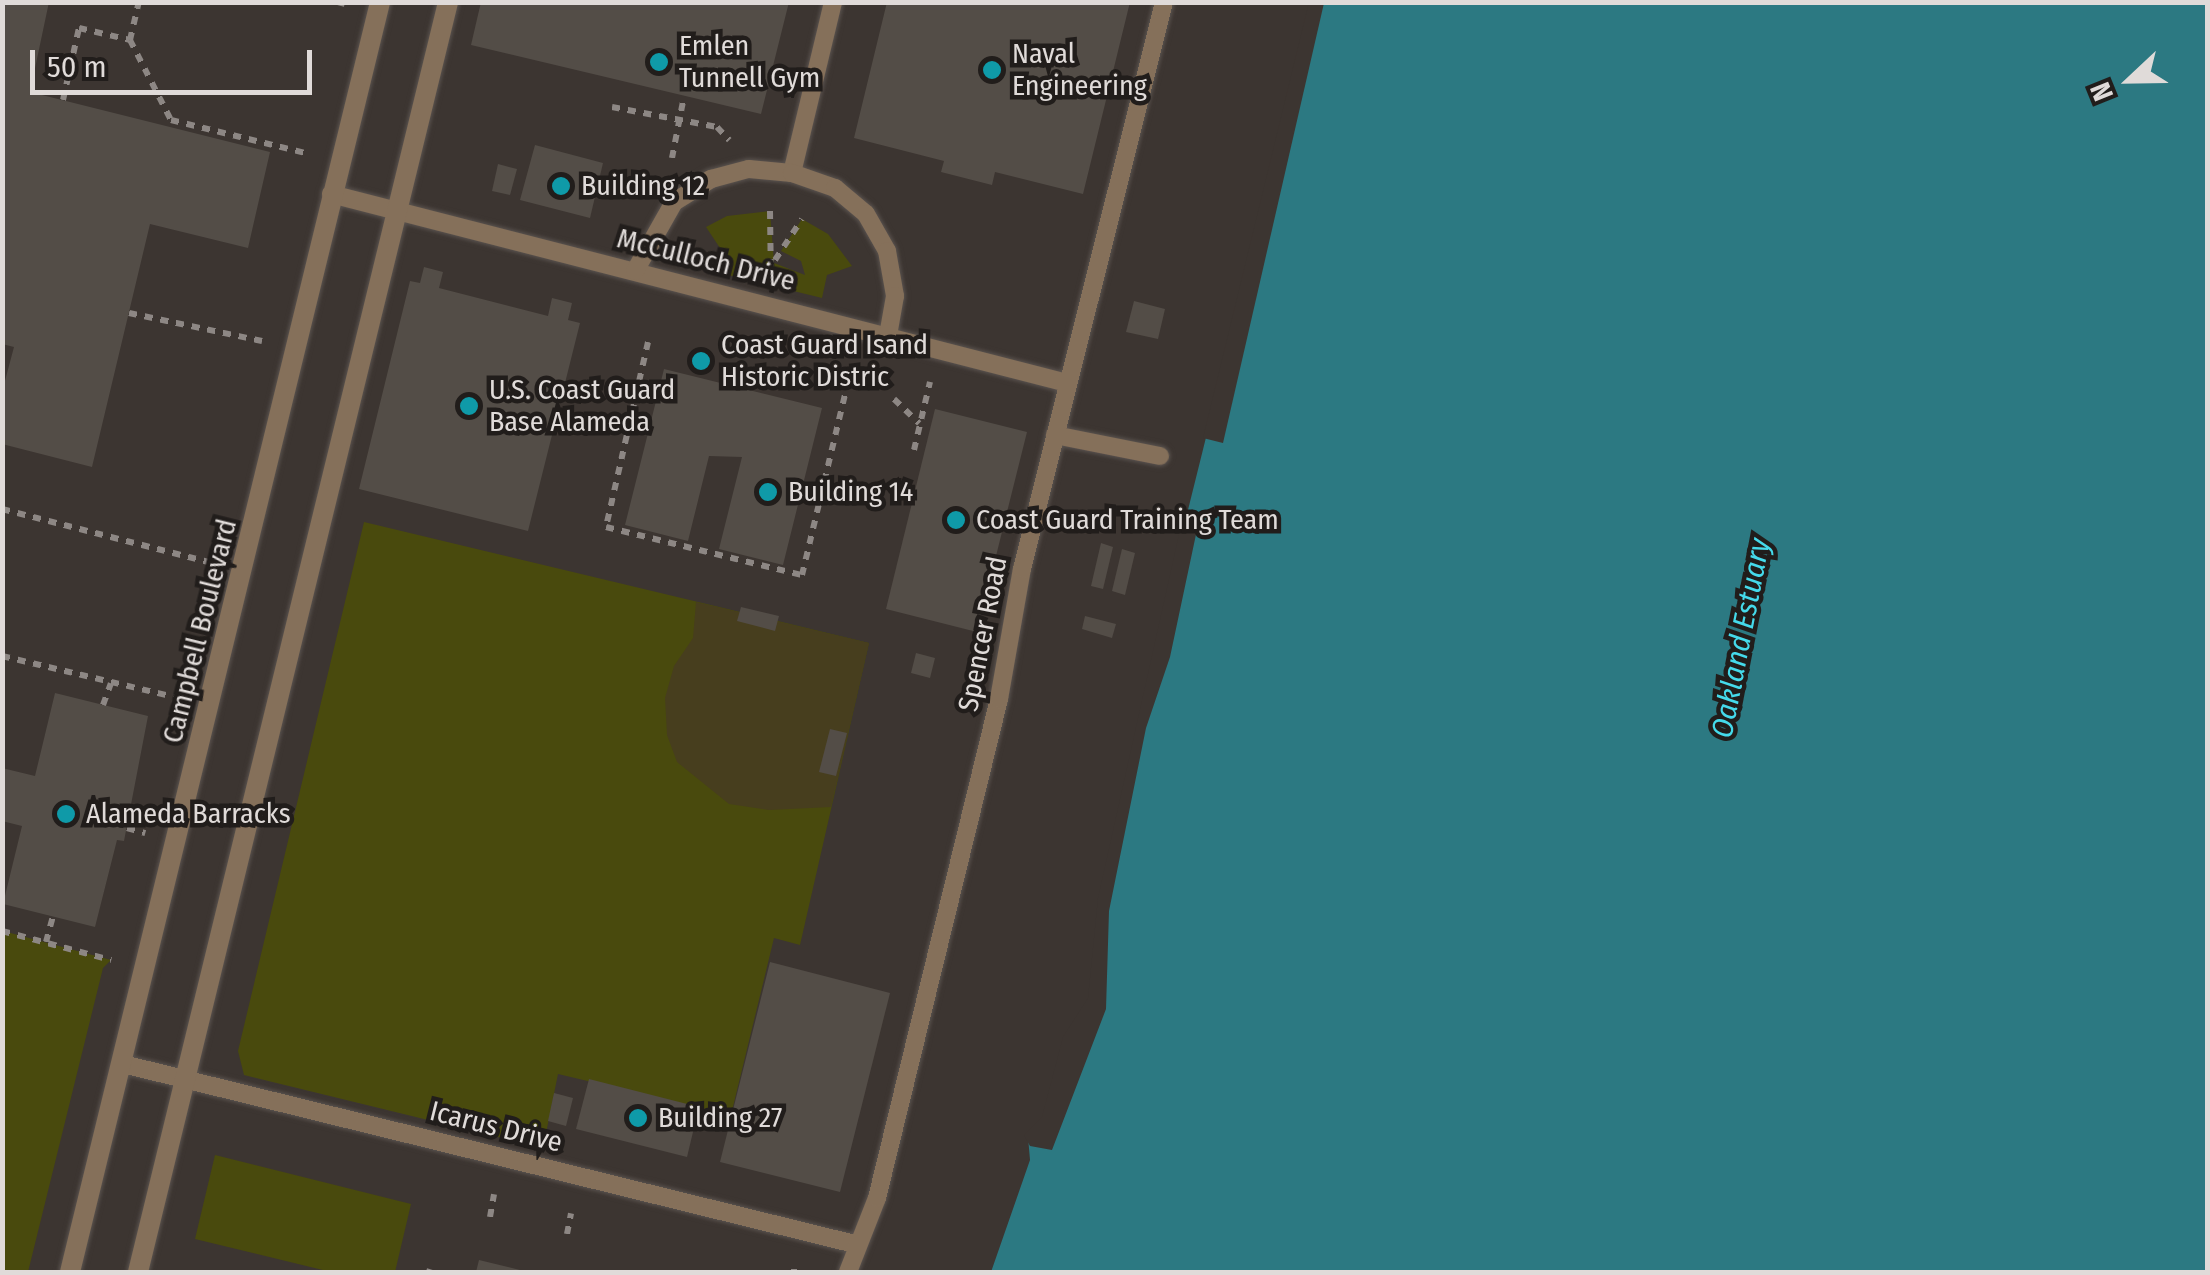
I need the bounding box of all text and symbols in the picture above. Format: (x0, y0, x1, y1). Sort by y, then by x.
place label: Emlen Tunnell Gym (679, 29, 820, 95)
scale bar (35, 30, 318, 92)
north arrow (2080, 30, 2180, 130)
place label: Naval Engineering (1012, 37, 1147, 103)
text: 50 m (47, 49, 107, 85)
marker: Emlen Tunnell Gym (648, 51, 670, 73)
marker: Naval Engineering (981, 59, 1003, 81)
text: N (2083, 77, 2120, 105)
place label: Building 12 (581, 169, 705, 203)
marker: Building 12 (550, 175, 572, 197)
street label: McCulloch Drive (614, 222, 798, 298)
place label: Coast Guard Isand Historic Distric (721, 328, 928, 394)
marker: Coast Guard Isand Historic Distric (690, 350, 712, 372)
place label: U.S. Coast Guard Base Alameda (489, 373, 675, 439)
marker: U.S. Coast Guard Base Alameda (458, 395, 480, 417)
place label: Building 14 (788, 475, 913, 509)
marker: Building 14 (757, 481, 779, 503)
place label: Coast Guard Training Team (976, 503, 1279, 537)
marker: Coast Guard Training Team (945, 509, 967, 531)
street label: Campbell Boulevard (156, 516, 244, 746)
water label: Oakland Estuary (1704, 535, 1778, 741)
street label: Spencer Road (952, 554, 1014, 714)
place label: Alameda Barracks (86, 797, 291, 831)
marker: Alameda Barracks (55, 803, 77, 825)
street label: Icarus Drive (426, 1094, 566, 1160)
place label: Building 27 (658, 1101, 782, 1135)
marker: Building 27 (627, 1107, 649, 1129)

